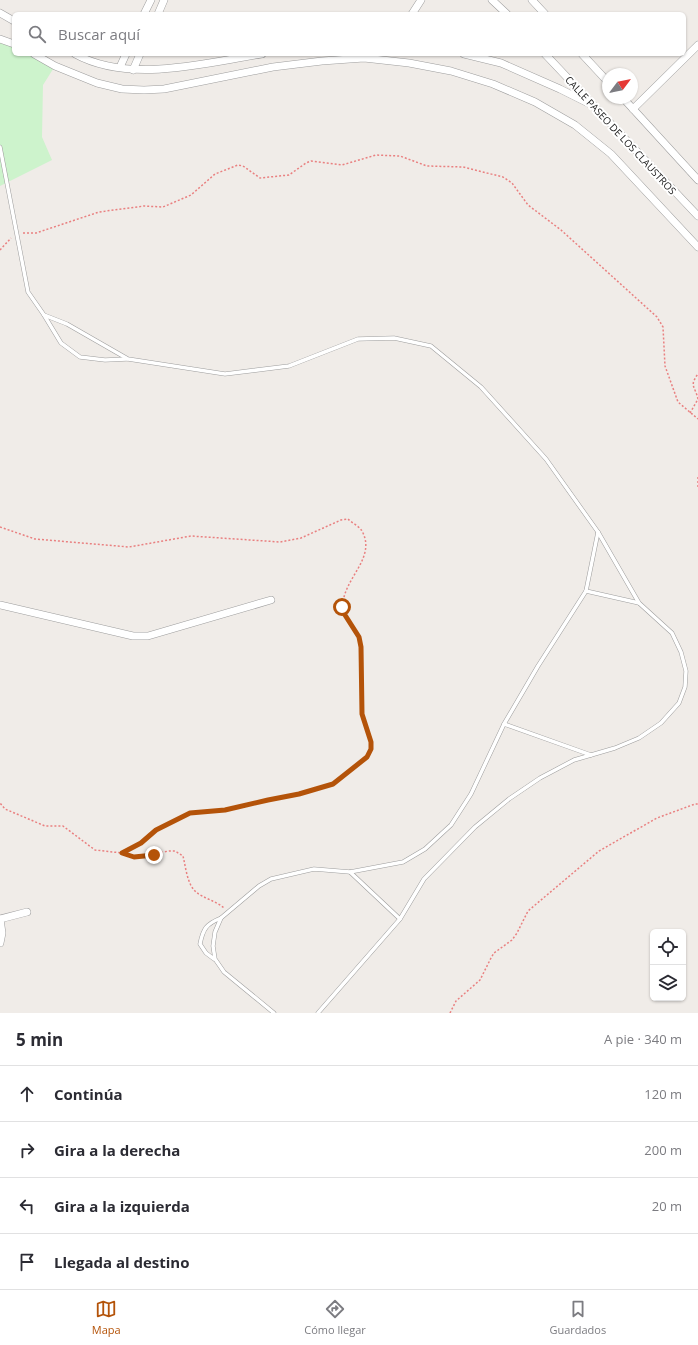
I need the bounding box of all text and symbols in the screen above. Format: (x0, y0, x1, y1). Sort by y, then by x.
search box (12, 12, 686, 56)
icon: search (26, 23, 48, 45)
text: Buscar aquí (58, 24, 140, 44)
north arrow (602, 68, 638, 104)
street label: CALLE PASEO DE LOS CLAUSTROS (562, 73, 680, 197)
route start (333, 598, 351, 616)
route end (145, 846, 163, 864)
map controls (650, 929, 686, 1001)
button: locate (650, 929, 686, 965)
button: layers (650, 965, 686, 1001)
text: 5 min (16, 1028, 63, 1051)
text: A pie · 340 m (604, 1030, 682, 1048)
icon: ahead (16, 1083, 38, 1105)
text: Continúa (54, 1084, 123, 1104)
text: 120 m (644, 1085, 682, 1103)
icon: right (16, 1139, 38, 1161)
text: Gira a la derecha (54, 1140, 180, 1160)
text: 200 m (644, 1141, 682, 1159)
icon: left (16, 1195, 38, 1217)
text: Gira a la izquierda (54, 1196, 190, 1216)
text: 20 m (652, 1197, 682, 1215)
icon: arrive (16, 1251, 38, 1273)
text: Llegada al destino (54, 1252, 189, 1272)
tab: Mapa (92, 1298, 121, 1337)
tab: Cómo llegar (304, 1298, 366, 1337)
tab: Guardados (549, 1298, 606, 1337)

